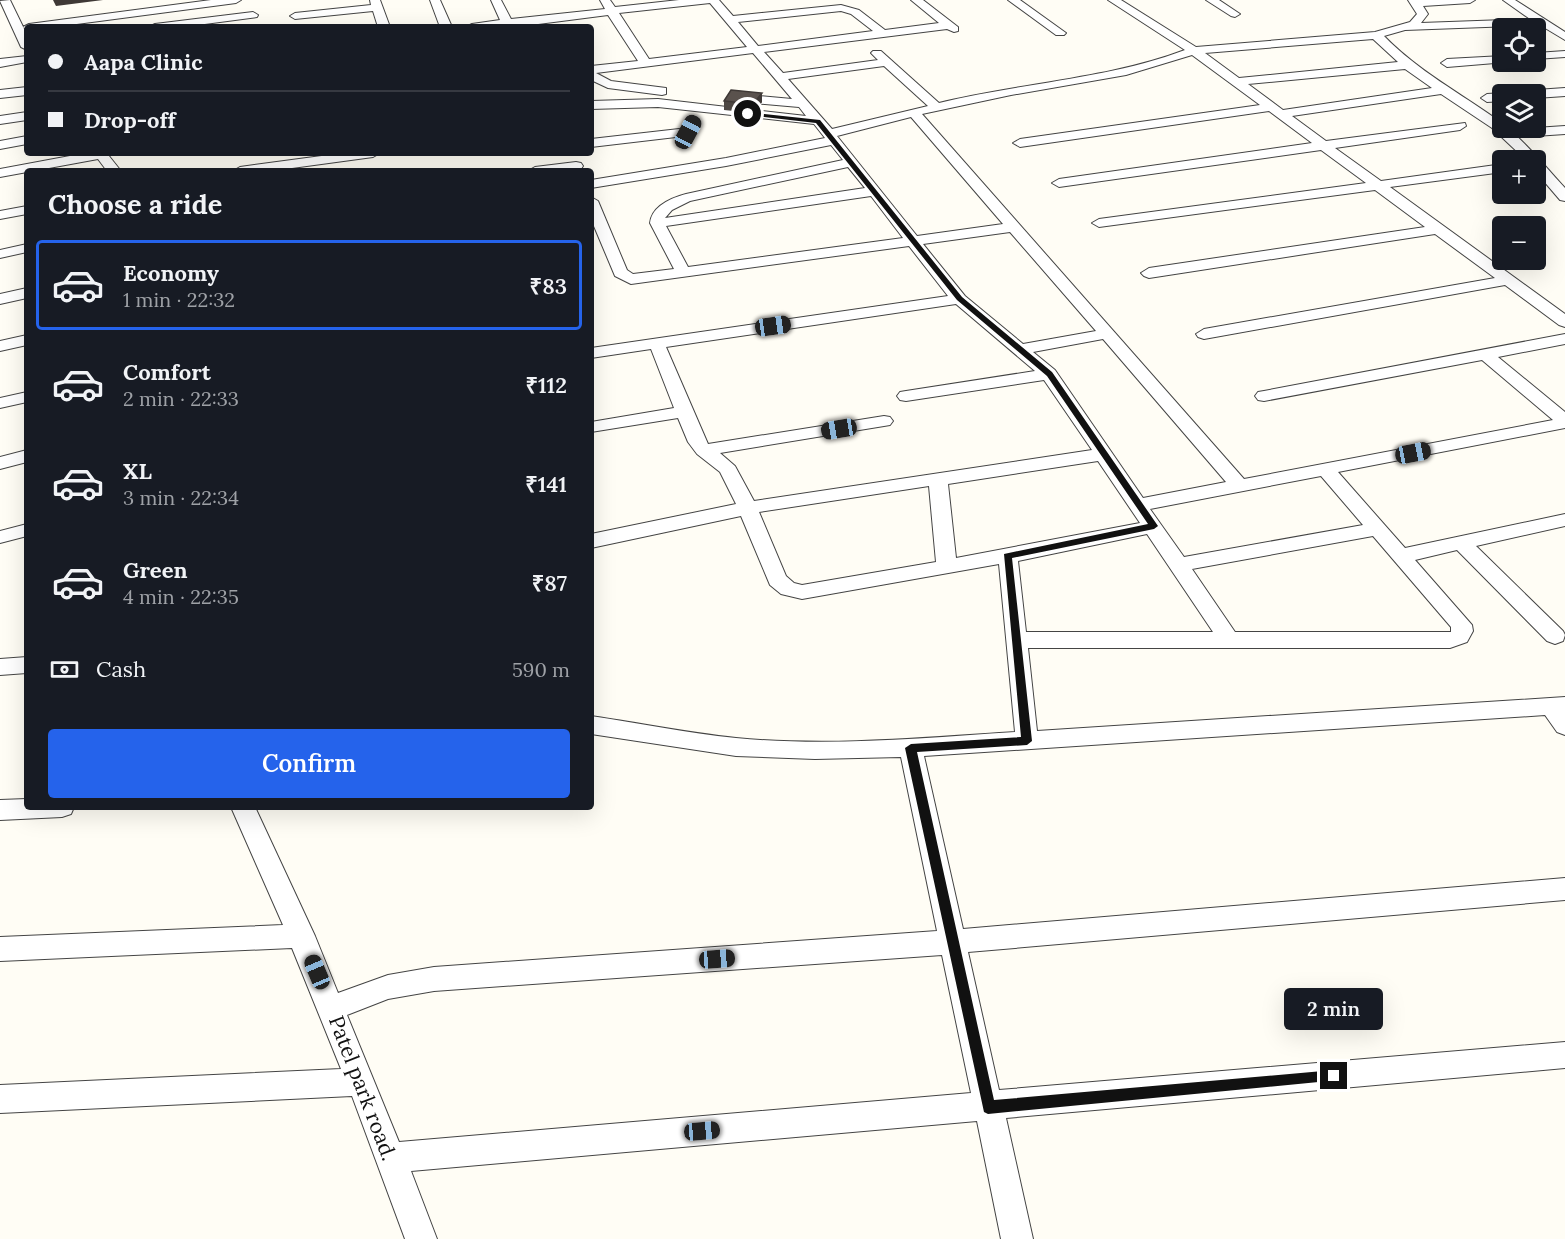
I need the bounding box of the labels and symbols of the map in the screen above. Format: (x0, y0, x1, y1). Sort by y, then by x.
route start (734, 100, 761, 127)
car (672, 112, 704, 152)
car (754, 315, 792, 337)
car (820, 417, 858, 441)
car (1394, 441, 1432, 465)
car (698, 949, 736, 969)
car (302, 952, 332, 992)
callout: 2 min (1284, 989, 1384, 1031)
street label: Patel park road. (323, 1012, 403, 1164)
route end (1320, 1062, 1347, 1089)
car (683, 1120, 721, 1142)

